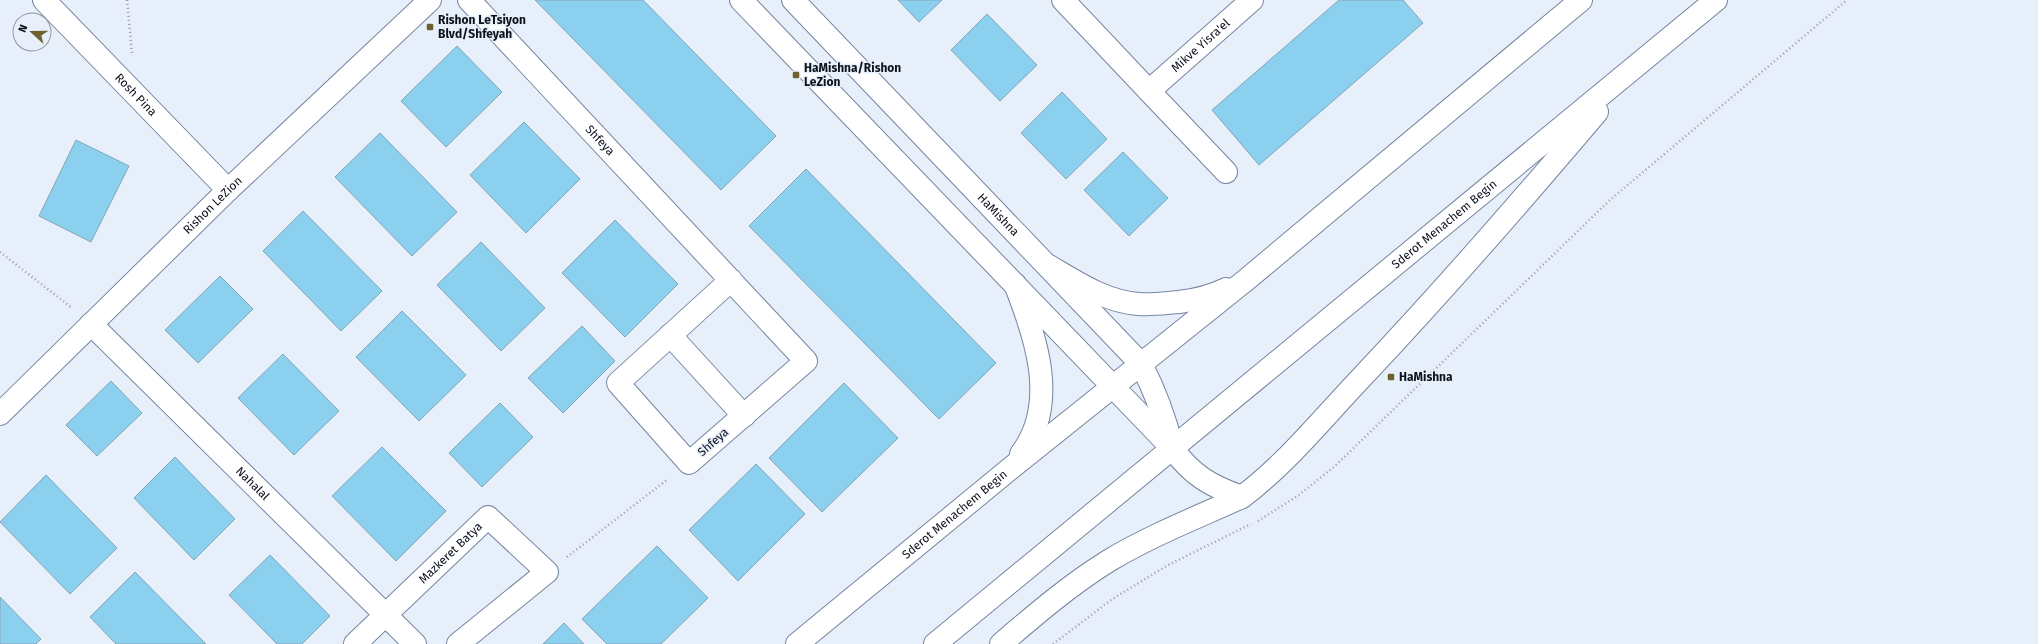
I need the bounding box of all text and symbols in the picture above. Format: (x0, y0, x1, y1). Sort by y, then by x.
north arrow (12, 12, 52, 52)
place label: Rishon LeTsiyon Blvd/Shfeyah (438, 13, 526, 41)
street label: Mikve Yisra'el (1168, 16, 1233, 75)
marker: Rishon LeTsiyon Blvd/Shfeyah (425, 22, 435, 32)
text: N (16, 23, 31, 34)
place label: HaMishna/Rishon LeZion (804, 61, 901, 89)
marker: HaMishna/Rishon LeZion (791, 70, 801, 80)
street label: Rosh Pina (112, 71, 160, 119)
street label: Shfeya (583, 122, 618, 158)
street label: Rishon LeZion (180, 174, 245, 237)
street label: Sderot Menachem Begin (1389, 177, 1500, 271)
street label: HaMishna (975, 190, 1022, 239)
place label: HaMishna (1399, 370, 1453, 384)
marker: HaMishna (1386, 372, 1396, 382)
street label: Shfeya (695, 425, 731, 459)
street label: Nahalal (233, 464, 273, 503)
street label: Sderot Menachem Begin (899, 467, 1010, 562)
street label: Mazkeret Batya (416, 519, 485, 586)

